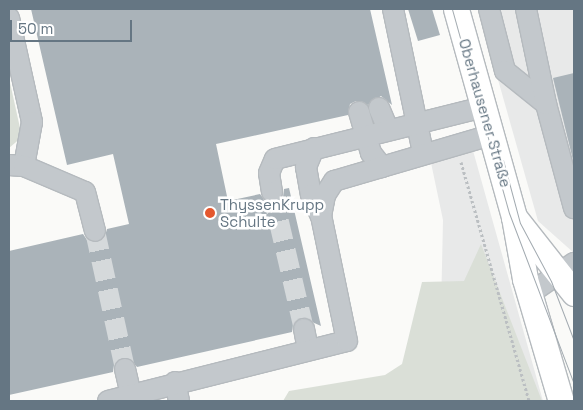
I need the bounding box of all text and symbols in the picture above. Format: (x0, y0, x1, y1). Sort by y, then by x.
scale bar (12, 10, 135, 42)
text: 50 m (18, 19, 53, 38)
street label: Oberhausener Straße (455, 37, 515, 189)
place label: ThyssenKrupp Schulte (220, 195, 324, 230)
marker: ThyssenKrupp Schulte (204, 207, 216, 219)

